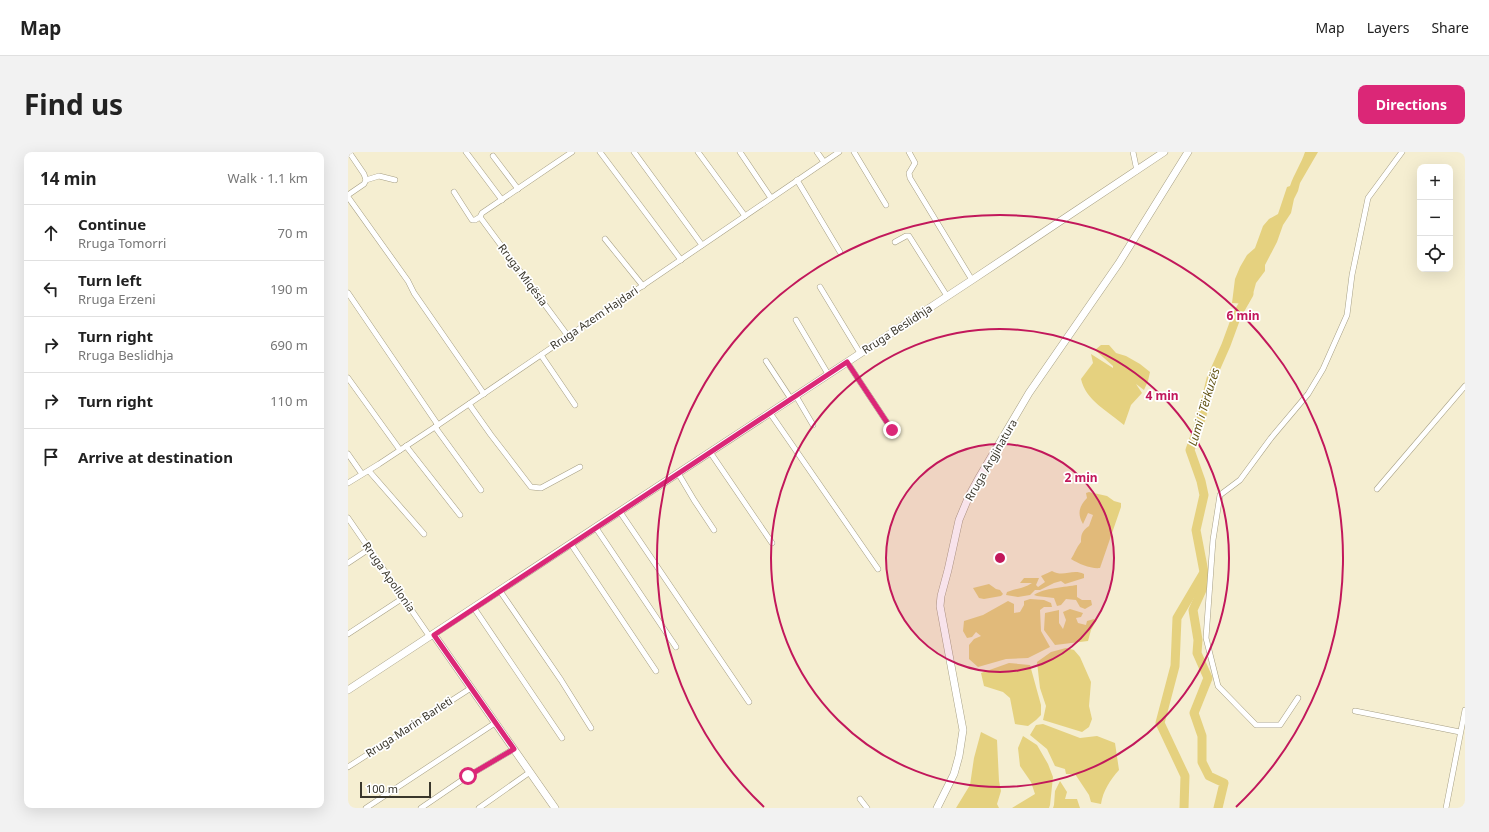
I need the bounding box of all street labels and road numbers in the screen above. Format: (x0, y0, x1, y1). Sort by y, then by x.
street label: Rruga Miqësia (495, 241, 552, 309)
street label: Rruga Azem Hajdari (547, 283, 641, 353)
street label: Rruga Beslidhja (859, 300, 935, 357)
street label: Rruga Argjinatura (961, 416, 1020, 503)
street label: Rruga Apollonia (360, 539, 419, 615)
street label: Rruga Marin Barleti (362, 693, 455, 760)

